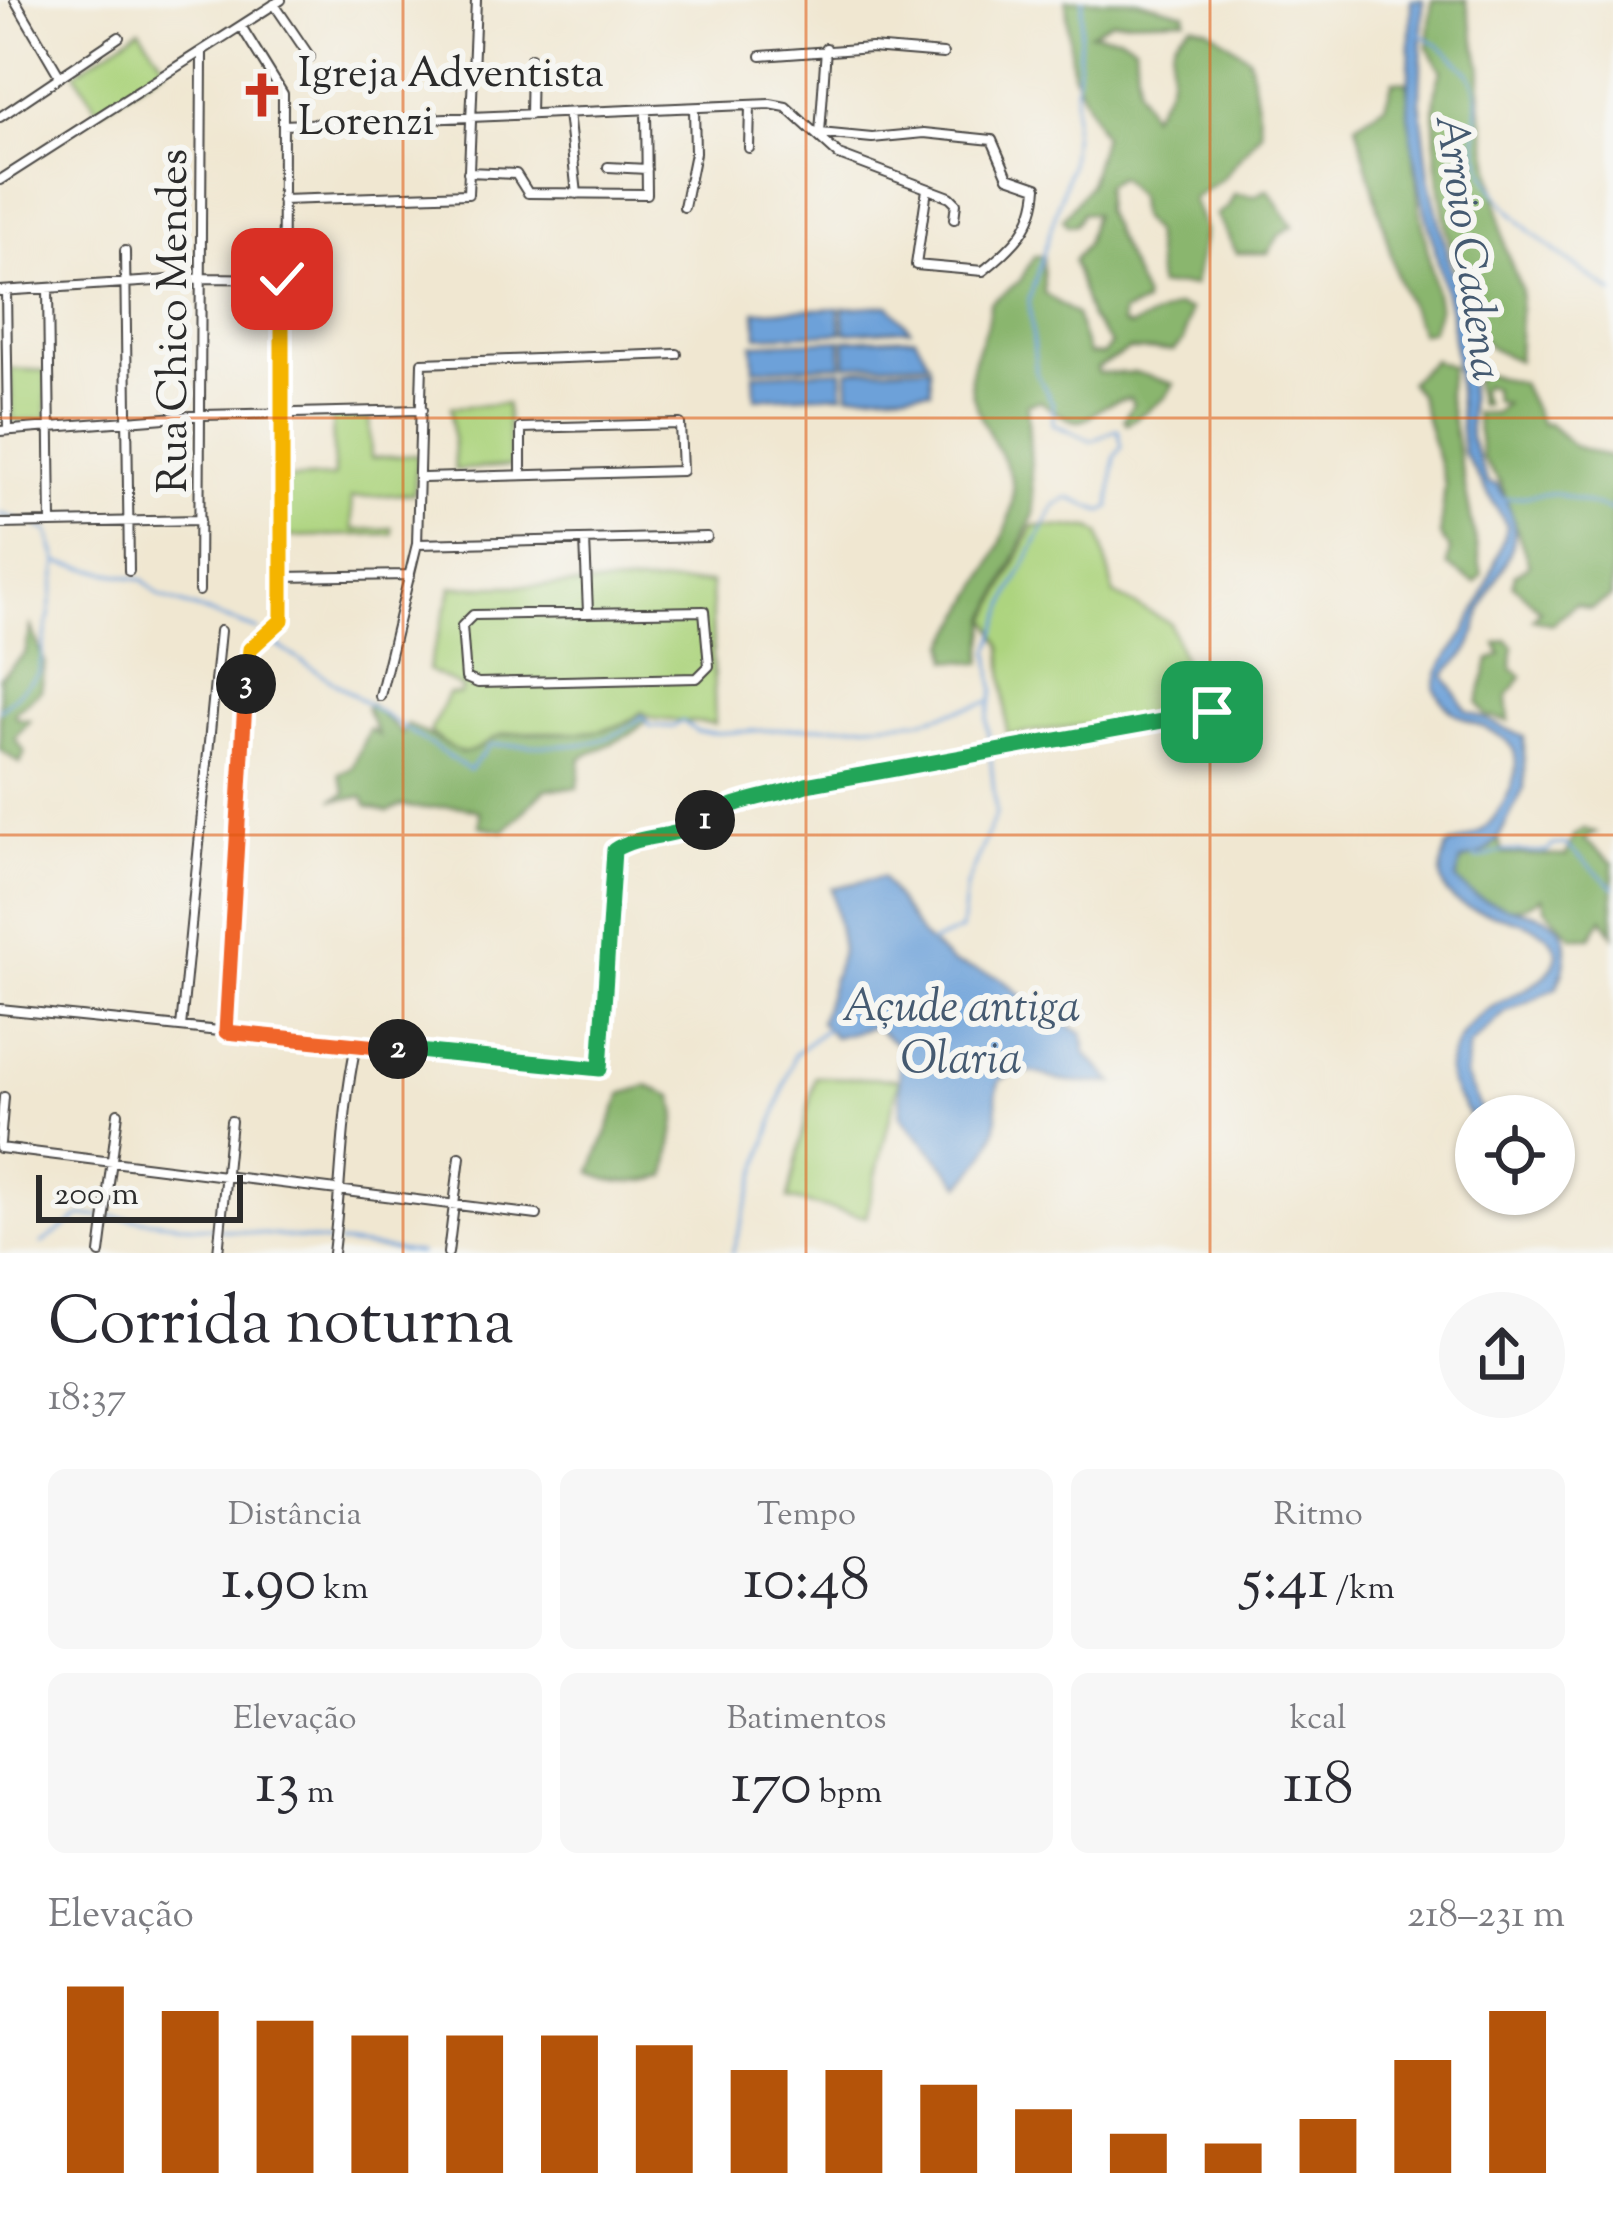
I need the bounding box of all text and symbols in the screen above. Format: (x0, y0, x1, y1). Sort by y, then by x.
place label: Igreja Adventista Lorenzi (298, 46, 604, 154)
church icon: Igreja Adventista Lorenzi (237, 70, 287, 120)
water label: Arroio Cadena (1415, 111, 1516, 385)
street label: Rua Chico Mendes (146, 149, 206, 493)
pin (231, 228, 333, 330)
icon: check (249, 246, 315, 312)
pin: 3 (216, 654, 276, 714)
text: 3 (239, 660, 253, 708)
pin (1161, 661, 1263, 763)
icon: arrive (1179, 679, 1245, 745)
pin: 1 (675, 790, 735, 850)
text: 1 (699, 796, 711, 844)
water label: Açude antiga Olaria (842, 977, 1080, 1094)
pin: 2 (368, 1019, 428, 1079)
text: 2 (390, 1025, 406, 1073)
map controls (1455, 1095, 1575, 1215)
button: locate (1455, 1095, 1575, 1215)
scale bar (36, 1169, 243, 1222)
text: 200 m (54, 1172, 139, 1220)
text: Corrida noturna (48, 1279, 514, 1374)
button: share (1439, 1292, 1565, 1418)
text: 18:37 (48, 1372, 126, 1428)
text: Distância (228, 1492, 362, 1540)
text: Tempo (757, 1492, 856, 1540)
text: Ritmo (1274, 1492, 1363, 1540)
text: 1.90 (221, 1540, 316, 1627)
text: 10:48 (743, 1540, 870, 1627)
text: 5:41 (1241, 1540, 1328, 1627)
text: km (316, 1566, 369, 1614)
text: /km (1328, 1566, 1395, 1614)
text: Elevação (233, 1696, 357, 1744)
text: Batimentos (726, 1696, 887, 1744)
text: kcal (1290, 1696, 1347, 1744)
text: 13 (255, 1744, 300, 1831)
text: 170 (731, 1744, 812, 1831)
text: 118 (1283, 1744, 1354, 1831)
text: m (300, 1770, 334, 1818)
text: bpm (812, 1770, 882, 1818)
text: Elevação (48, 1889, 194, 1945)
text: 218–231 m (1407, 1889, 1565, 1945)

